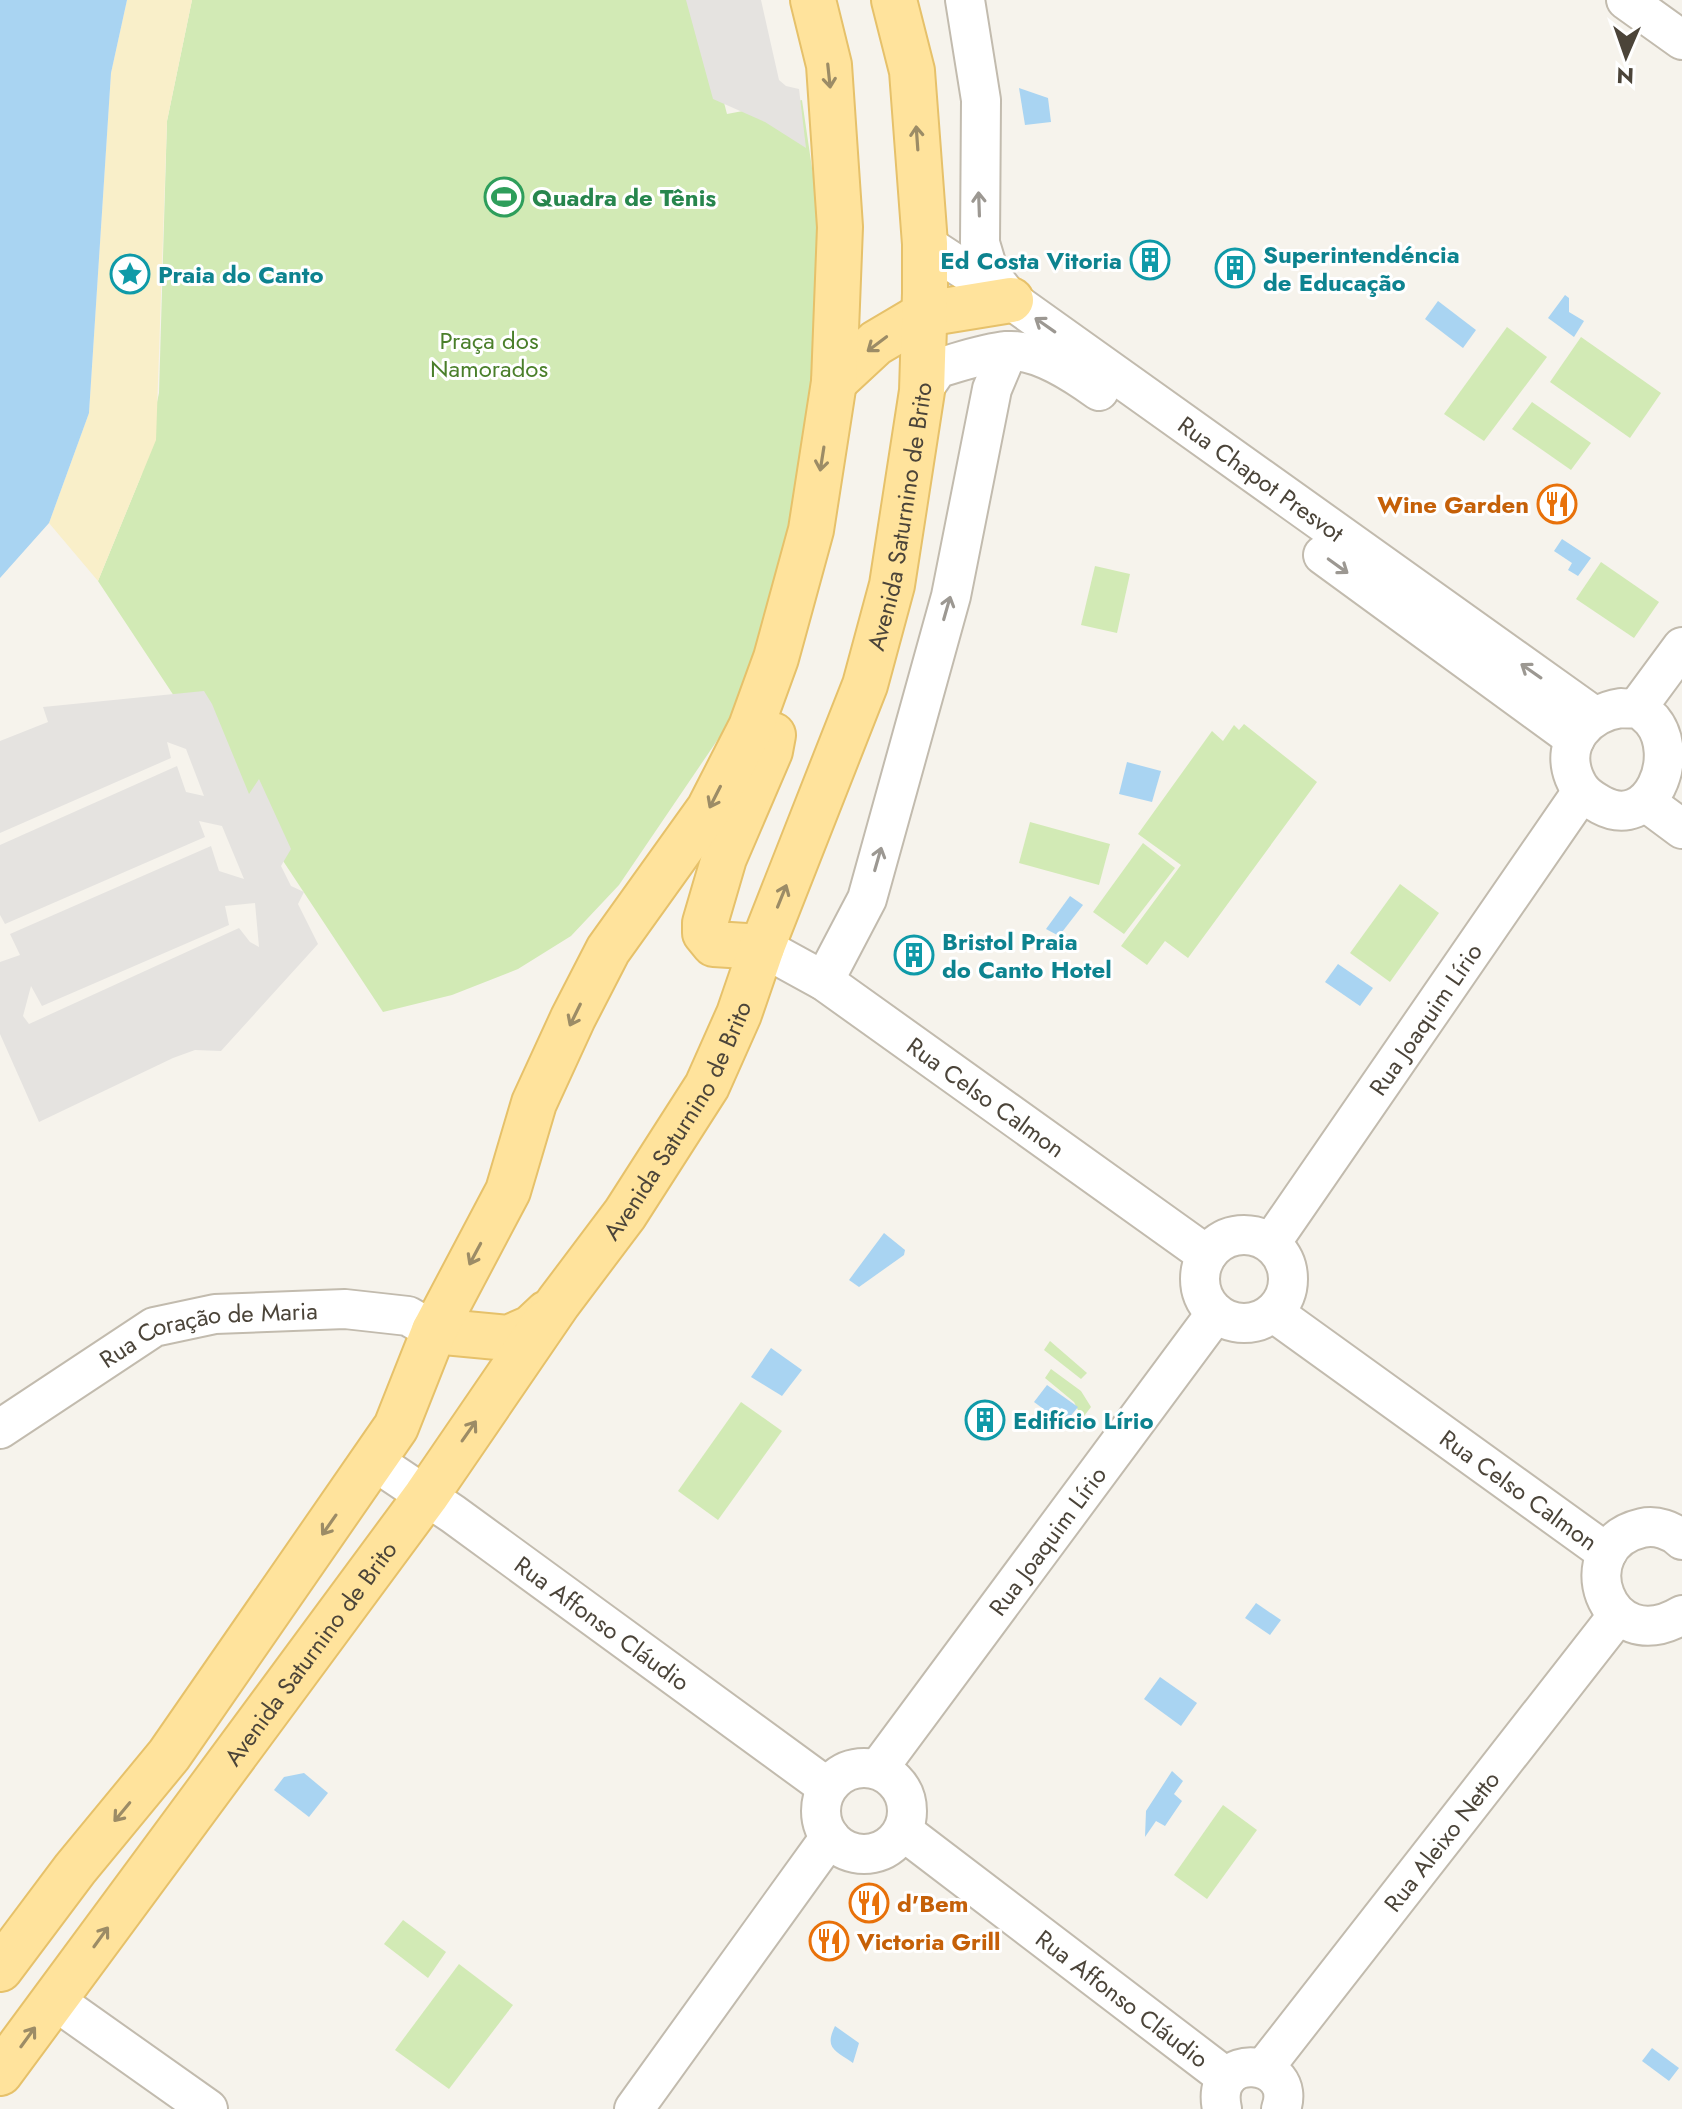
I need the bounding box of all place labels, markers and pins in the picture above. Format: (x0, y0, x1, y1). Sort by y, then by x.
sports icon: Quadra de Tênis (483, 176, 525, 218)
place label: Quadra de Tênis (532, 180, 716, 215)
place label: Superintendéncia de Educação (1263, 237, 1460, 300)
building icon: Ed Costa Vitoria (1129, 239, 1171, 281)
place label: Ed Costa Vitoria (940, 243, 1122, 278)
building icon: Superintendéncia de Educação (1214, 247, 1256, 289)
place icon: Praia do Canto (109, 253, 151, 295)
place label: Praia do Canto (158, 257, 324, 292)
restaurant icon: Wine Garden (1536, 483, 1578, 525)
place label: Wine Garden (1377, 487, 1529, 522)
place label: Bristol Praia do Canto Hotel (942, 924, 1112, 987)
building icon: Bristol Praia do Canto Hotel (893, 934, 935, 976)
building icon: Edifício Lírio (964, 1399, 1006, 1441)
place label: Edifício Lírio (1013, 1403, 1154, 1438)
restaurant icon: d'Bem (848, 1882, 890, 1924)
place label: d'Bem (897, 1886, 969, 1921)
restaurant icon: Victoria Grill (808, 1920, 850, 1962)
place label: Victoria Grill (856, 1924, 1001, 1959)

